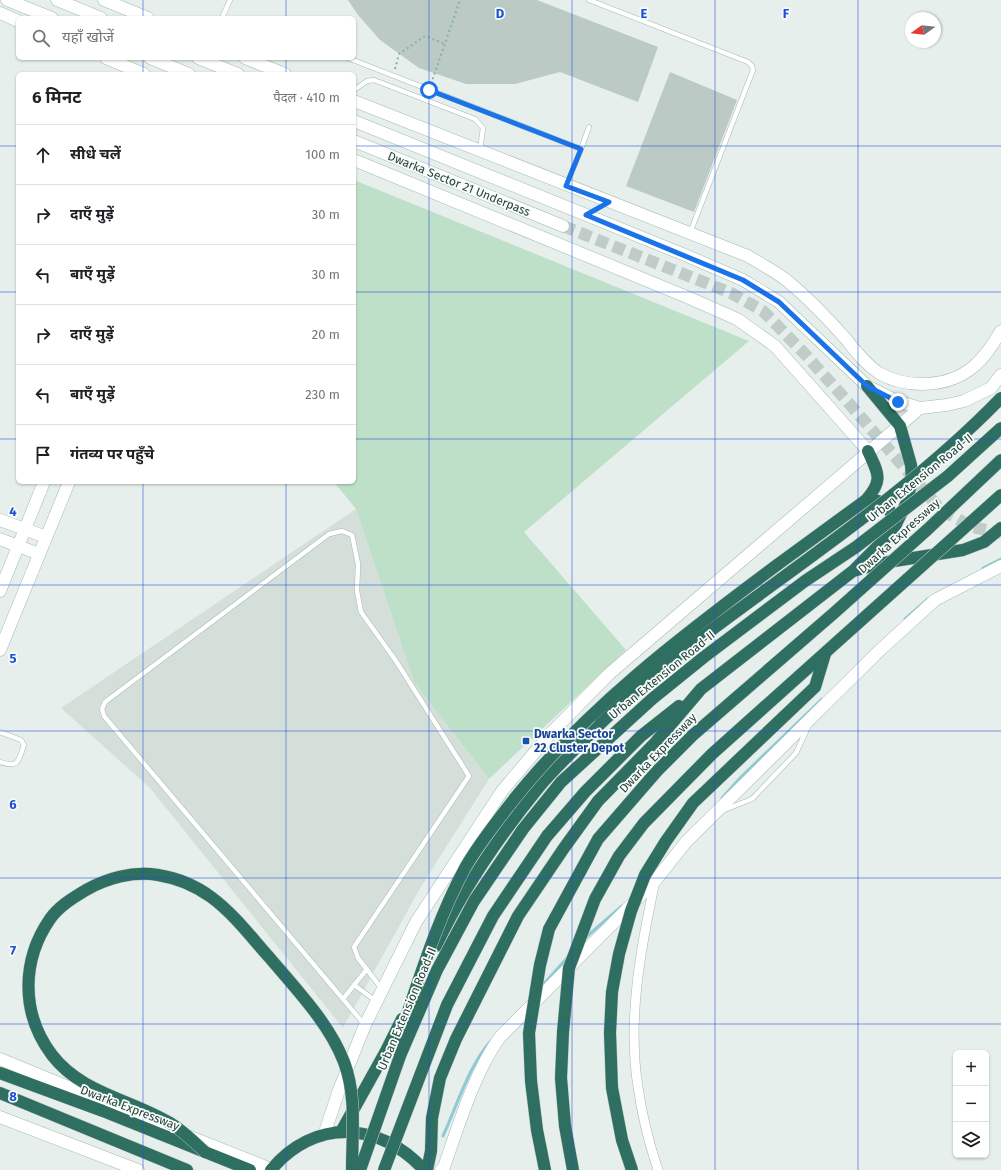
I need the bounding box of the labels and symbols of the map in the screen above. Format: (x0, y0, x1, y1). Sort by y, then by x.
text: D (496, 6, 505, 21)
text: E (641, 6, 648, 21)
text: F (783, 6, 790, 21)
north arrow (905, 12, 941, 48)
route start (420, 81, 438, 99)
street label: Dwarka Sector 21 Underpass (386, 149, 533, 219)
route end (889, 393, 907, 411)
street label: Urban Extension Road-II (864, 431, 976, 525)
street label: Dwarka Expressway (855, 496, 943, 576)
text: 4 (9, 504, 17, 519)
street label: Urban Extension Road-II (606, 628, 718, 722)
text: 5 (10, 651, 17, 666)
street label: Dwarka Expressway (617, 710, 700, 796)
place label: Dwarka Sector 22 Cluster Depot (534, 727, 625, 755)
marker: Dwarka Sector 22 Cluster Depot (521, 736, 531, 746)
text: 6 (9, 797, 17, 812)
text: 7 (10, 943, 16, 958)
street label: Urban Extension Road-II (375, 945, 439, 1073)
street label: Dwarka Expressway (79, 1083, 182, 1133)
text: 8 (9, 1089, 17, 1104)

